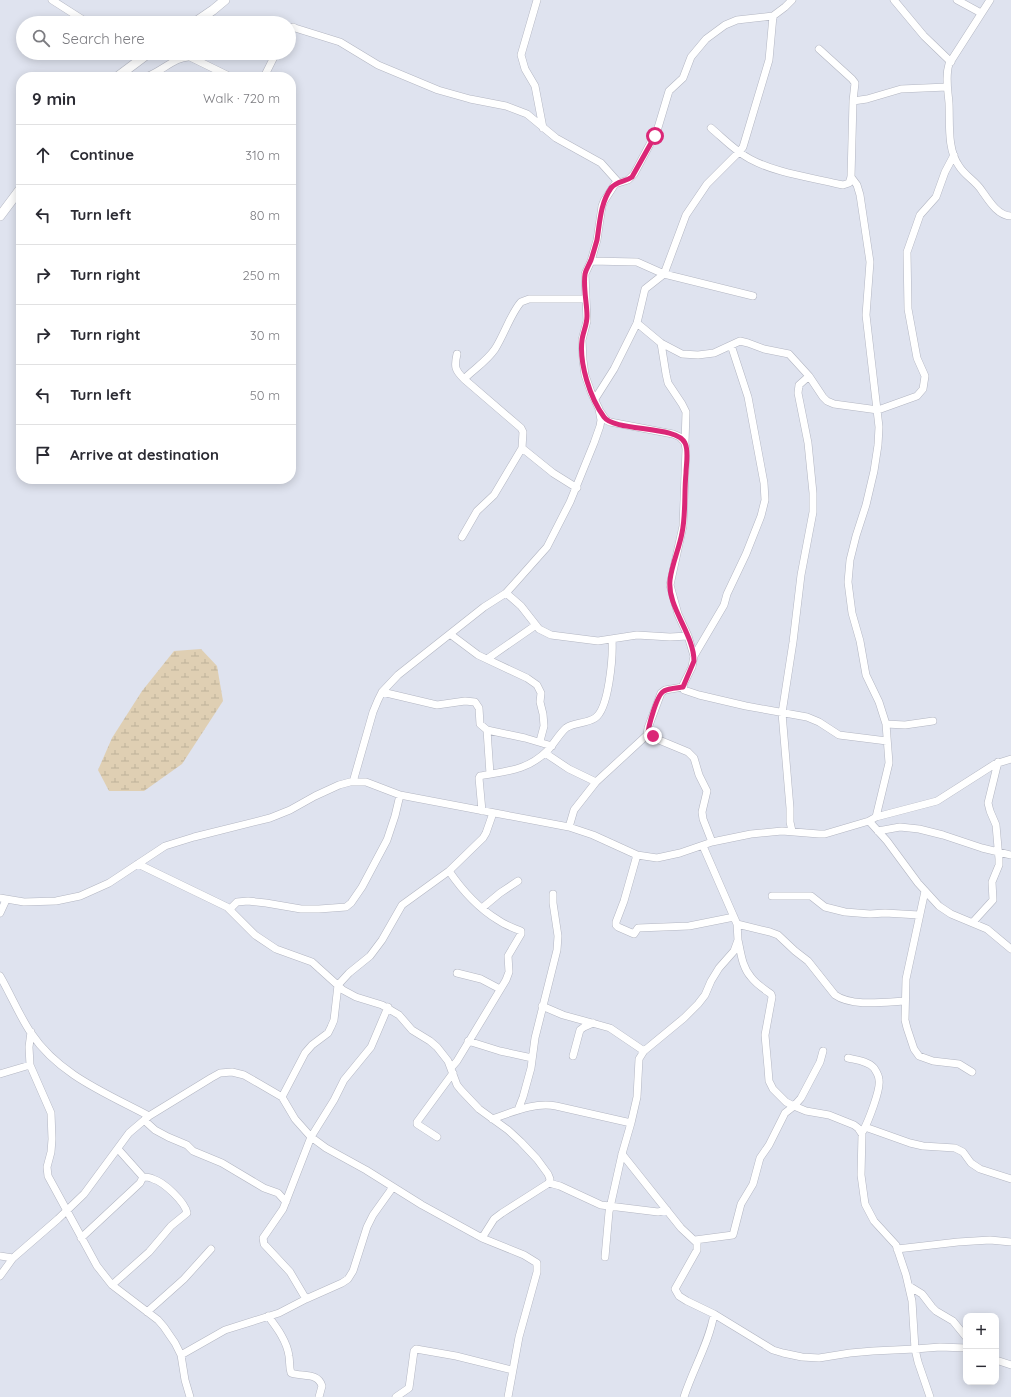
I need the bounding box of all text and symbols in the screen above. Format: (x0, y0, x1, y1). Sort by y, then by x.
search box (16, 16, 296, 60)
icon: search (30, 27, 52, 49)
text: Search here (62, 29, 145, 48)
text: 9 min (32, 88, 76, 109)
text: Walk · 720 m (203, 90, 280, 106)
route start (646, 127, 664, 145)
icon: ahead (32, 144, 54, 166)
text: Continue (70, 145, 134, 164)
text: 310 m (245, 147, 280, 163)
icon: left (32, 204, 54, 226)
text: Turn left (70, 205, 132, 224)
text: 80 m (250, 207, 280, 223)
icon: right (32, 264, 54, 286)
text: Turn right (70, 265, 141, 284)
text: 250 m (243, 267, 280, 283)
icon: right (32, 324, 54, 346)
text: Turn right (70, 325, 141, 344)
text: 30 m (250, 327, 280, 343)
icon: left (32, 384, 54, 406)
text: Turn left (70, 385, 132, 404)
text: 50 m (250, 387, 280, 403)
icon: arrive (32, 444, 54, 466)
text: Arrive at destination (70, 445, 219, 464)
route end (644, 727, 662, 745)
map controls (963, 1313, 999, 1385)
button: + (963, 1313, 999, 1349)
button: − (963, 1349, 999, 1385)

